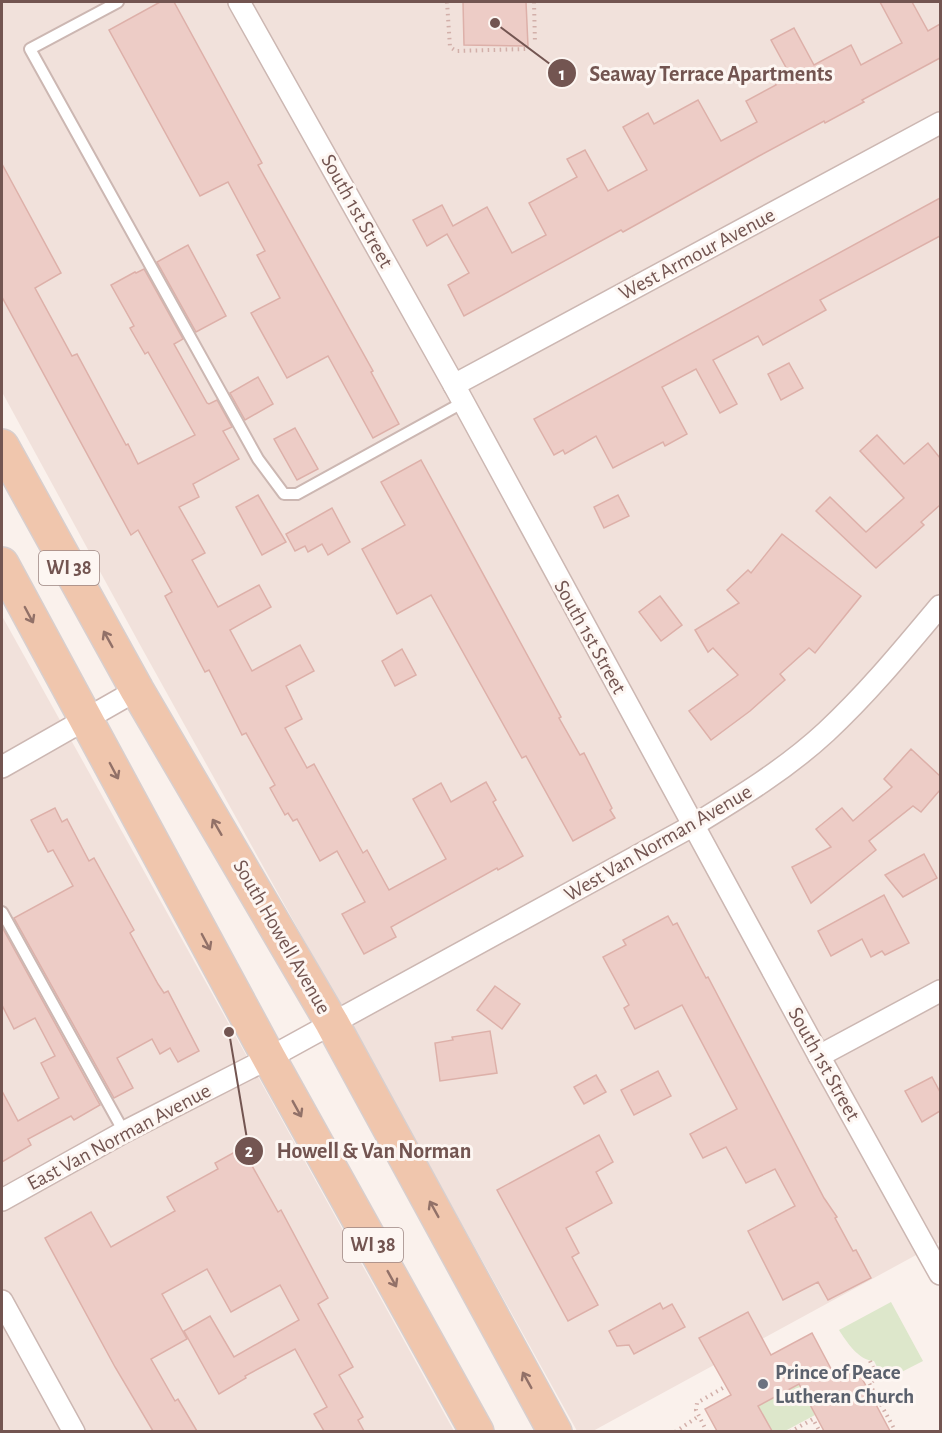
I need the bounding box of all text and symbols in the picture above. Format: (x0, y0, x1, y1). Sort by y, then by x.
callout: Seaway Terrace Apartments (547, 53, 845, 93)
text: Seaway Terrace Apartments (589, 63, 833, 86)
text: 1 (559, 66, 565, 84)
street label: South 1st Street (317, 151, 397, 272)
street label: West Armour Avenue (616, 204, 778, 304)
road number: WI 38 (39, 551, 99, 585)
street label: South 1st Street (550, 577, 630, 698)
one-way arrow (23, 606, 35, 623)
one-way arrow (102, 631, 114, 648)
one-way arrow (109, 761, 120, 779)
street label: West Van Norman Avenue (561, 781, 755, 905)
one-way arrow (211, 819, 223, 836)
street label: South Howell Avenue (229, 856, 335, 1018)
one-way arrow (200, 933, 212, 950)
street label: South 1st Street (784, 1004, 864, 1125)
street label: East Van Norman Avenue (24, 1080, 214, 1194)
one-way arrow (292, 1100, 304, 1117)
callout: Howell & Van Norman (234, 1131, 483, 1171)
text: Howell & Van Norman (277, 1140, 471, 1162)
text: 2 (245, 1143, 254, 1161)
one-way arrow (428, 1201, 440, 1218)
road number: WI 38 (343, 1228, 403, 1262)
one-way arrow (386, 1270, 398, 1287)
place label: Prince of Peace Lutheran Church (775, 1362, 914, 1407)
one-way arrow (521, 1372, 533, 1389)
marker: Prince of Peace Lutheran Church (756, 1377, 770, 1391)

